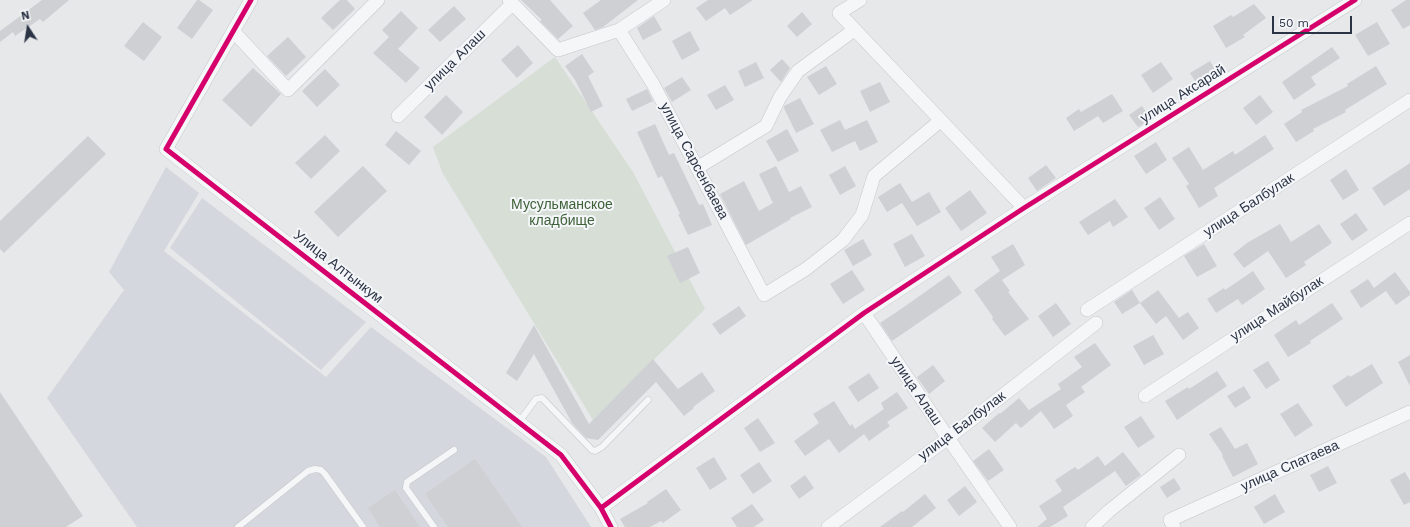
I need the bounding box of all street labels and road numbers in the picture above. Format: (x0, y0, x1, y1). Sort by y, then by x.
street label: улица Алаш (421, 26, 489, 94)
street label: улица Аксарай (1137, 61, 1229, 127)
street label: улица Сарсенбаева (656, 100, 732, 222)
street label: улица Балбулак (1200, 169, 1298, 241)
street label: Улица Алтынкум (290, 227, 386, 307)
street label: улица Майбулак (1227, 273, 1327, 345)
street label: улица Алаш (887, 353, 945, 429)
street label: улица Балбулак (915, 388, 1009, 464)
street label: улица Спатаева (1238, 437, 1342, 495)

